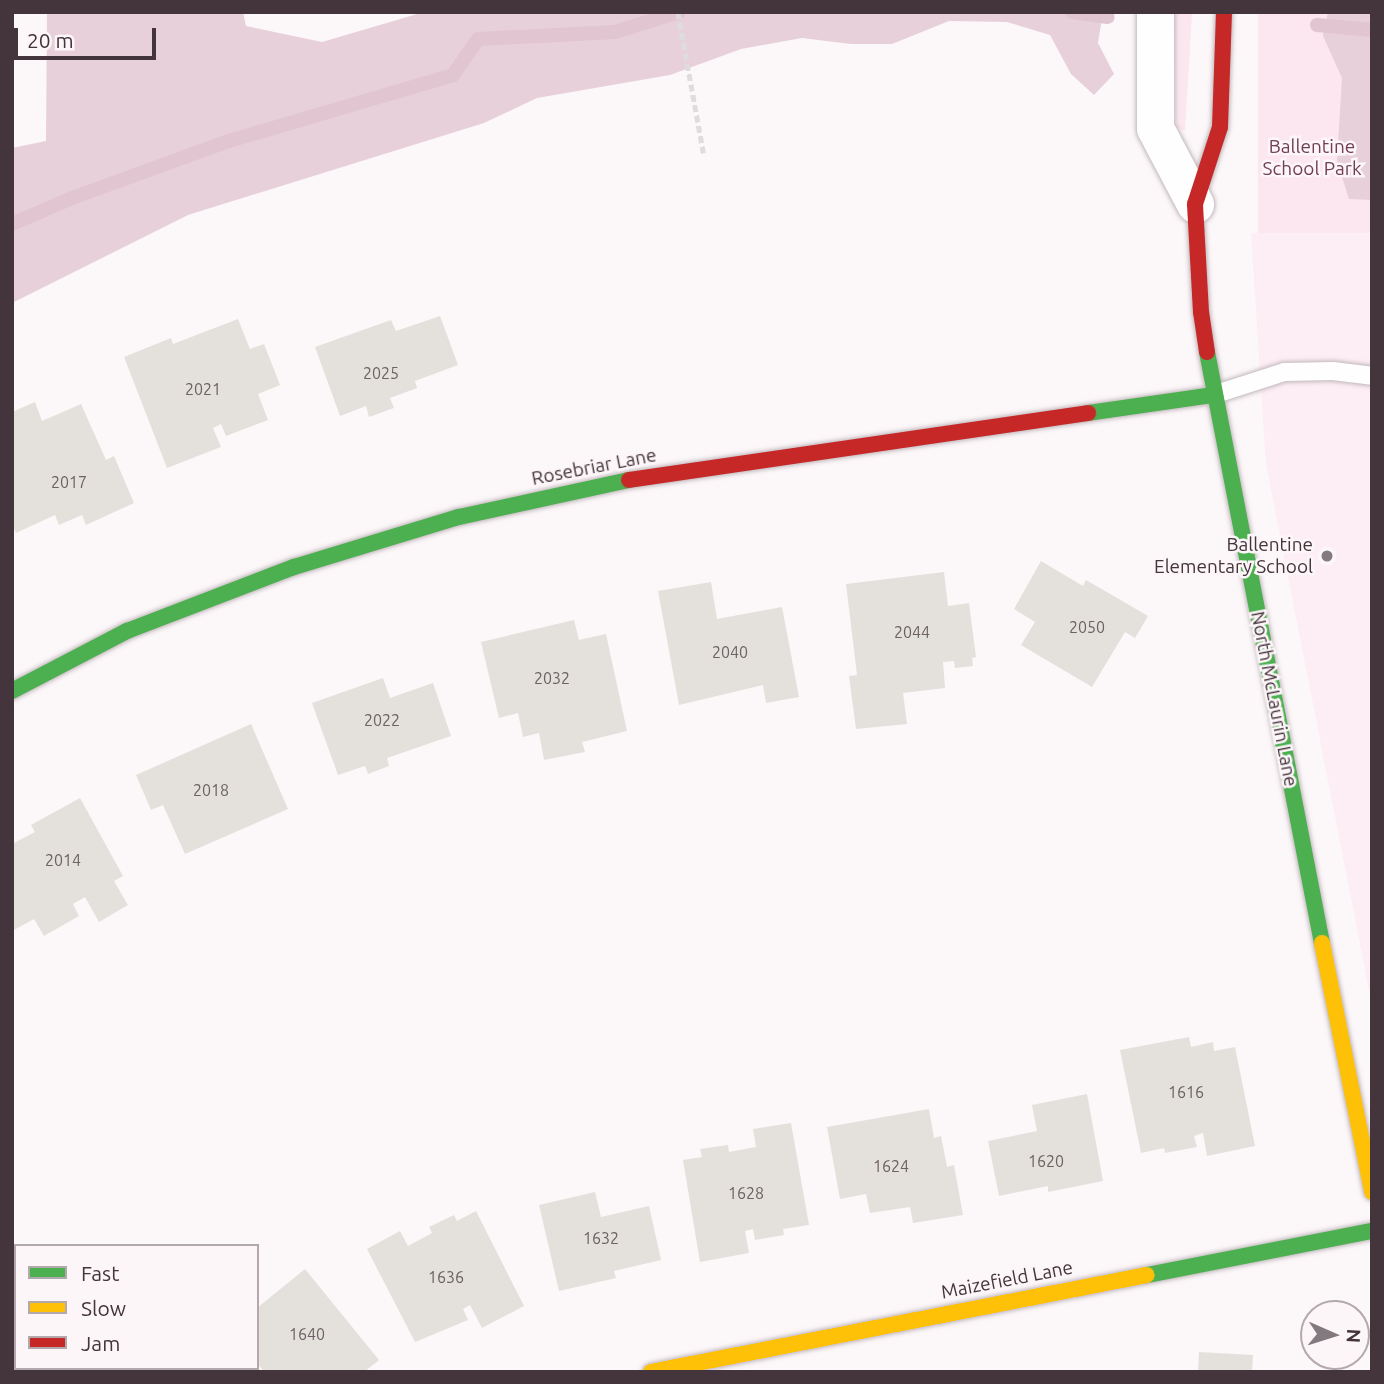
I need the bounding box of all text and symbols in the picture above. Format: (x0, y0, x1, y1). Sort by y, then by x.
scale bar (18, 14, 159, 58)
text: 20 m (27, 28, 74, 52)
park label: Ballentine School Park (1263, 136, 1361, 180)
house number: 2025 (363, 363, 399, 383)
house number: 2021 (185, 379, 221, 399)
street label: Rosebriar Lane (530, 444, 658, 490)
house number: 2017 (51, 472, 87, 492)
place label: Ballentine Elementary School (1154, 534, 1313, 578)
marker: Ballentine Elementary School (1319, 548, 1335, 564)
street label: North McLaurin Lane (1246, 609, 1302, 789)
house number: 2050 (1069, 617, 1105, 637)
house number: 2044 (894, 622, 930, 642)
house number: 2040 (712, 642, 748, 662)
house number: 2032 (534, 668, 570, 688)
house number: 2022 (364, 710, 400, 730)
house number: 2018 (193, 780, 229, 800)
house number: 2014 (45, 850, 81, 870)
house number: 1616 (1168, 1082, 1204, 1102)
house number: 1620 (1028, 1151, 1064, 1171)
house number: 1624 (873, 1156, 909, 1176)
house number: 1628 (728, 1183, 764, 1203)
house number: 1632 (583, 1228, 619, 1248)
legend (14, 1244, 259, 1370)
street label: Maizefield Lane (939, 1256, 1075, 1304)
text: Fast (81, 1261, 119, 1285)
house number: 1636 (428, 1267, 464, 1287)
text: Slow (81, 1296, 126, 1320)
north arrow (1300, 1300, 1370, 1370)
house number: 1640 (289, 1324, 325, 1344)
text: N (1343, 1328, 1365, 1344)
text: Jam (81, 1331, 120, 1355)

